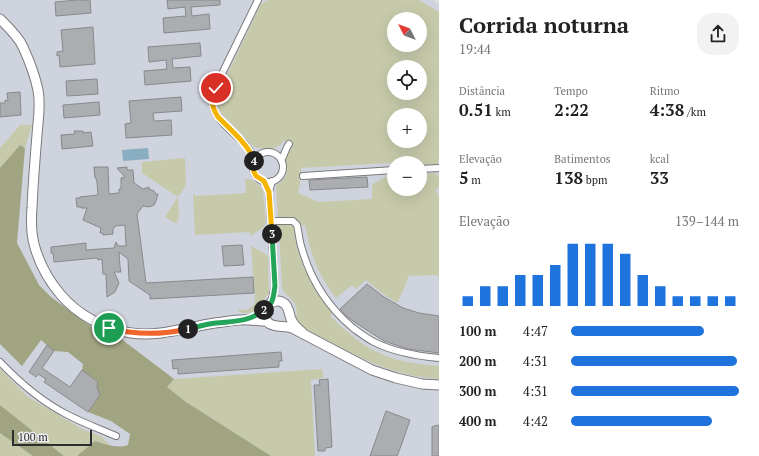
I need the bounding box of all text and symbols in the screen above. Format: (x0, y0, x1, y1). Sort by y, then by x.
text: Corrida noturna (459, 10, 629, 39)
north arrow (387, 12, 427, 52)
map controls (387, 12, 427, 196)
button: share (697, 13, 739, 55)
text: 19:44 (459, 40, 491, 58)
button: locate (387, 60, 427, 100)
pin (199, 71, 233, 105)
icon: check (205, 77, 227, 99)
text: Distância (459, 84, 505, 98)
text: Tempo (554, 84, 588, 98)
text: Ritmo (650, 84, 680, 98)
text: 0.51 (459, 98, 493, 121)
text: 2:22 (554, 98, 589, 121)
text: 4:38 (650, 98, 684, 121)
text: km (493, 105, 511, 119)
text: /km (684, 105, 706, 119)
button: + (387, 108, 427, 148)
pin: 4 (244, 151, 264, 171)
text: Elevação (459, 152, 502, 166)
text: Batimentos (554, 152, 611, 166)
text: kcal (650, 152, 669, 166)
text: 4 (251, 154, 257, 168)
button: − (387, 156, 427, 196)
text: 5 (459, 166, 469, 189)
text: 138 (554, 166, 583, 189)
text: 33 (650, 166, 669, 189)
text: m (469, 173, 481, 187)
text: bpm (583, 173, 608, 187)
text: Elevação (459, 212, 510, 230)
text: 139–144 m (675, 212, 739, 230)
pin: 3 (262, 224, 282, 244)
text: 3 (269, 227, 275, 241)
pin: 2 (254, 300, 274, 320)
text: 2 (261, 303, 267, 317)
pin (92, 311, 126, 345)
icon: arrive (98, 317, 120, 339)
pin: 1 (178, 319, 198, 339)
text: 1 (185, 322, 191, 336)
text: 100 m (459, 322, 497, 340)
text: 4:47 (523, 322, 548, 340)
text: 200 m (459, 352, 497, 370)
text: 4:31 (523, 352, 548, 370)
text: 300 m (459, 382, 497, 400)
text: 4:31 (523, 382, 548, 400)
text: 400 m (459, 412, 497, 430)
text: 4:42 (523, 412, 548, 430)
scale bar (12, 428, 92, 447)
text: 100 m (18, 430, 48, 444)

